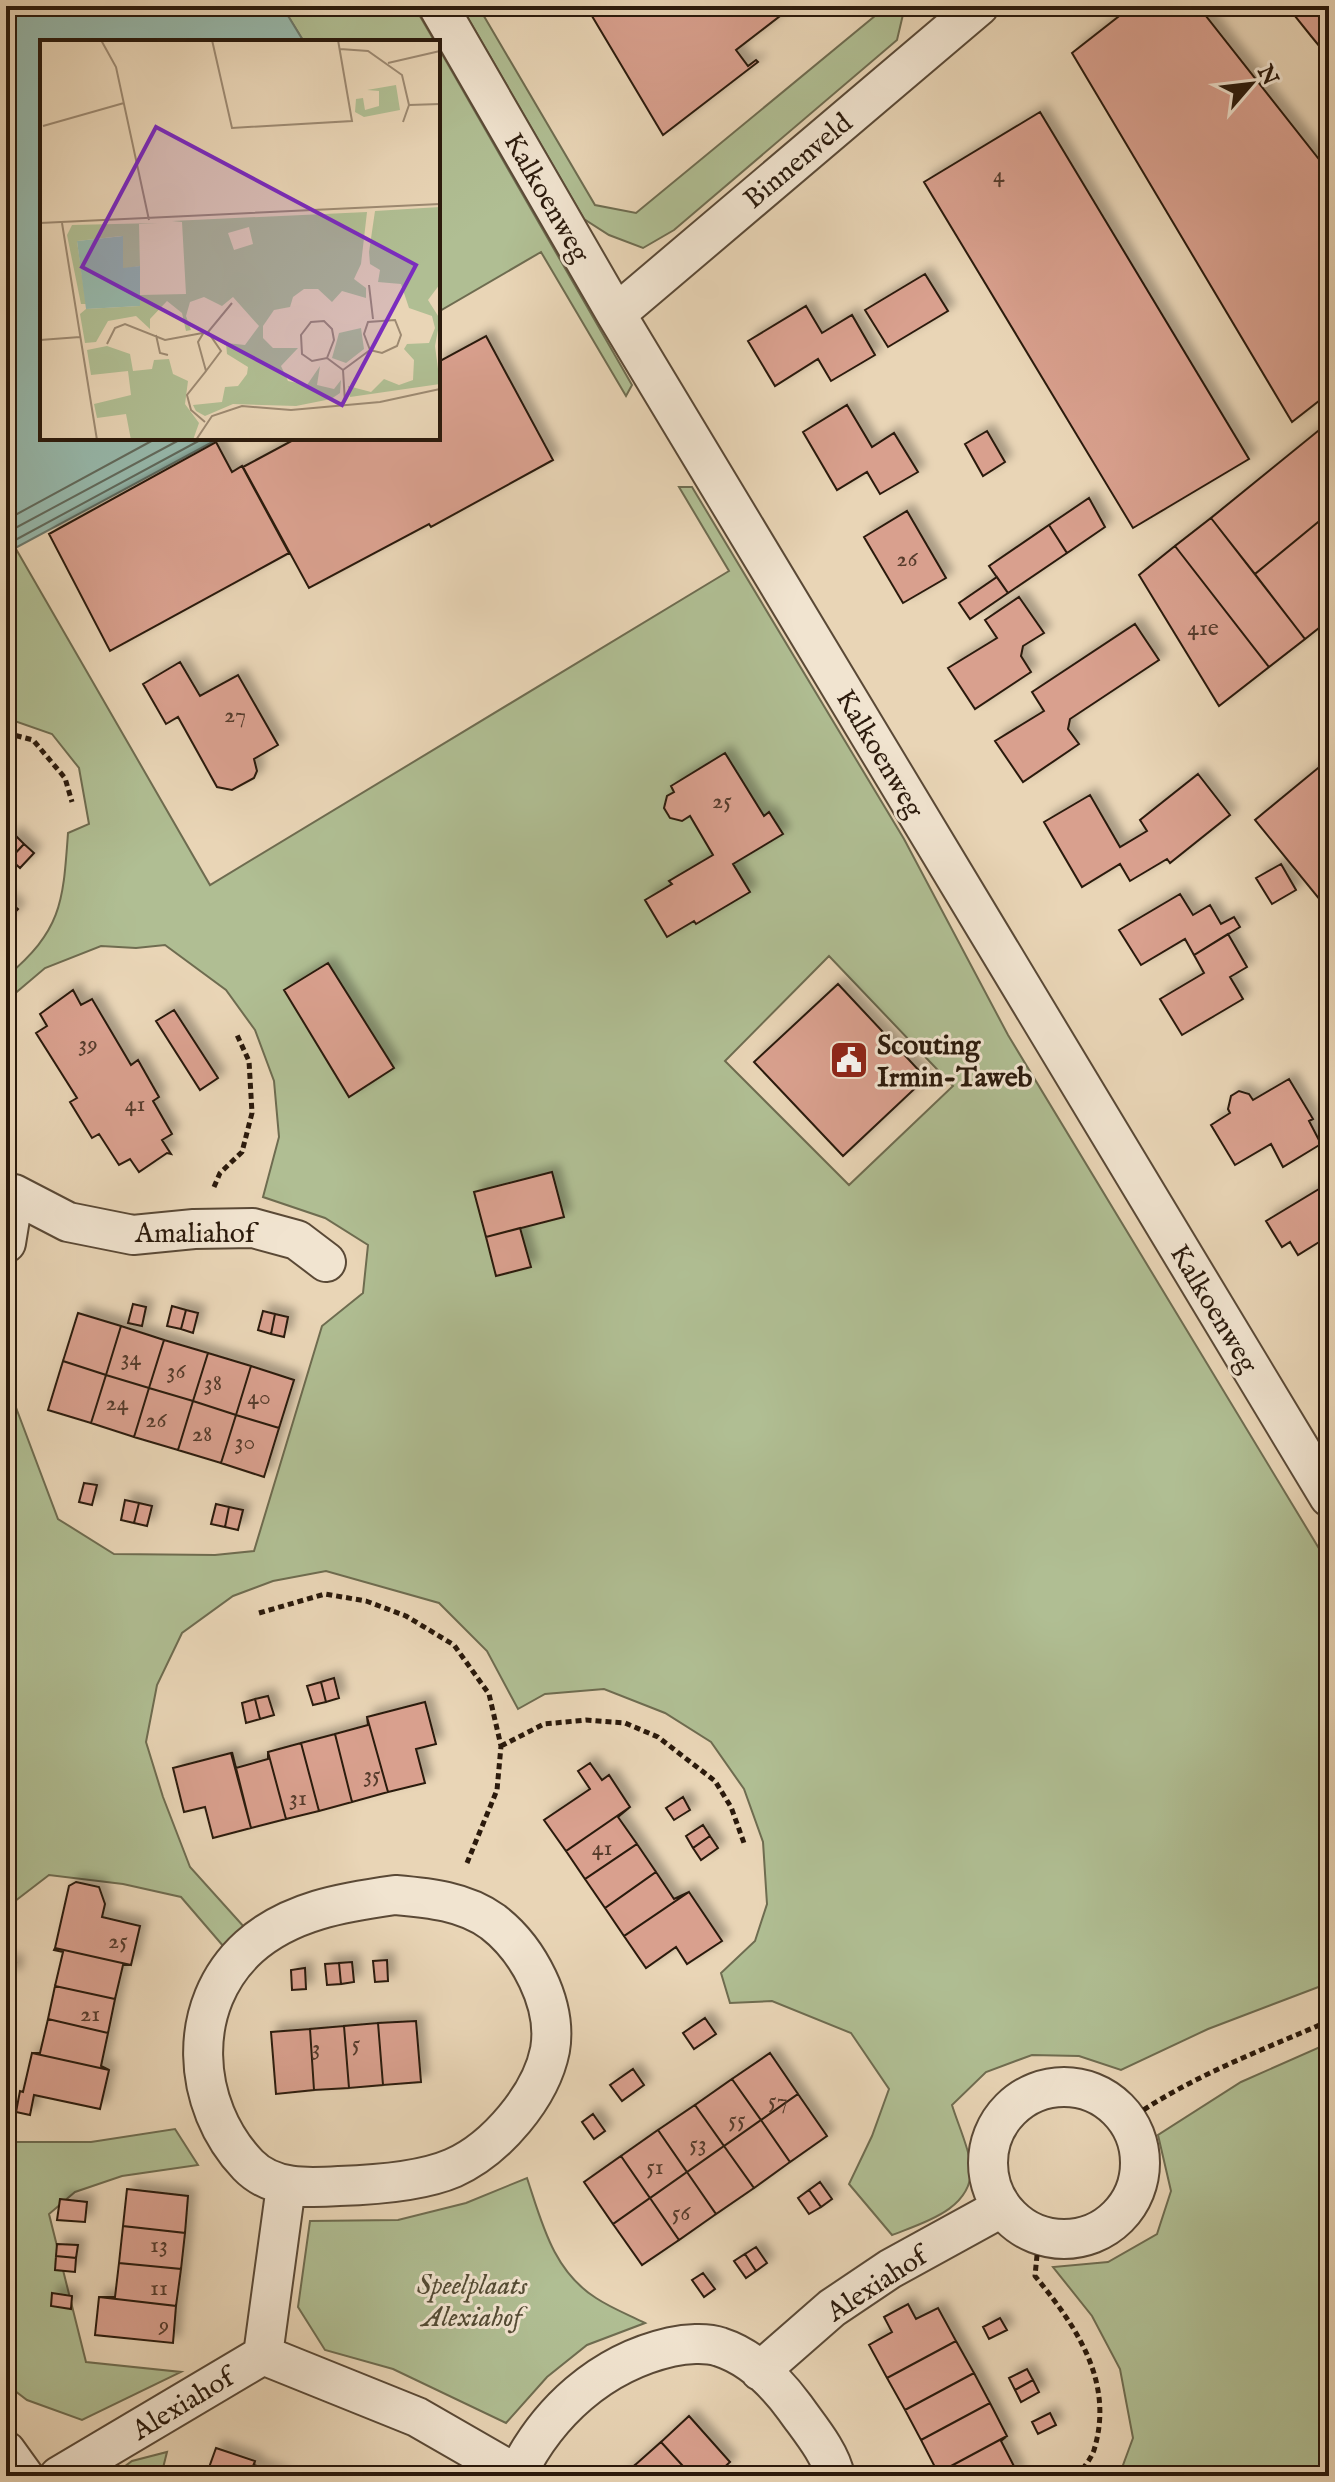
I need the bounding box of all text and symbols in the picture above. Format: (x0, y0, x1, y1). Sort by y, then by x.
inset map (40, 40, 440, 440)
north arrow (1211, 44, 1291, 124)
text: N (1250, 60, 1284, 91)
street label: Binnenveld (737, 106, 860, 217)
street label: Kalkoenweg (495, 127, 597, 270)
house number: 4 (993, 160, 1005, 191)
house number: 26 (896, 544, 919, 575)
house number: 41e (1187, 613, 1219, 644)
street label: Kalkoenweg (827, 684, 931, 826)
house number: 27 (224, 700, 246, 731)
house number: 25 (712, 786, 732, 817)
house number: 39 (78, 1029, 98, 1060)
place label: Scouting Irmin-Taweb (877, 1029, 1033, 1096)
public building icon: Scouting Irmin-Taweb (828, 1039, 870, 1081)
house number: 41 (125, 1089, 145, 1120)
street label: Amaliahof (134, 1217, 260, 1252)
street label: Kalkoenweg (1161, 1239, 1265, 1381)
house number: 34 (121, 1343, 142, 1374)
house number: 36 (166, 1356, 186, 1387)
house number: 38 (204, 1368, 222, 1399)
house number: 40 (247, 1382, 271, 1413)
house number: 24 (105, 1388, 129, 1419)
house number: 26 (145, 1405, 168, 1436)
house number: 28 (192, 1419, 212, 1450)
house number: 30 (235, 1427, 255, 1458)
house number: 35 (363, 1760, 381, 1791)
house number: 31 (289, 1783, 307, 1814)
house number: 41 (592, 1833, 612, 1864)
house number: 25 (108, 1926, 128, 1957)
house number: 21 (80, 1999, 100, 2030)
house number: 5 (352, 2029, 361, 2060)
house number: 3 (312, 2033, 320, 2064)
house number: 57 (768, 2086, 788, 2117)
house number: 55 (728, 2105, 746, 2136)
house number: 53 (689, 2129, 707, 2160)
house number: 51 (646, 2152, 664, 2183)
house number: 56 (672, 2198, 691, 2229)
house number: 13 (150, 2230, 168, 2261)
street label: Alexiahof (820, 2237, 938, 2331)
park label: Speelplaats Alexiahof (417, 2269, 528, 2336)
house number: 11 (150, 2273, 168, 2304)
house number: 9 (158, 2310, 169, 2341)
street label: Alexiahof (125, 2359, 245, 2450)

